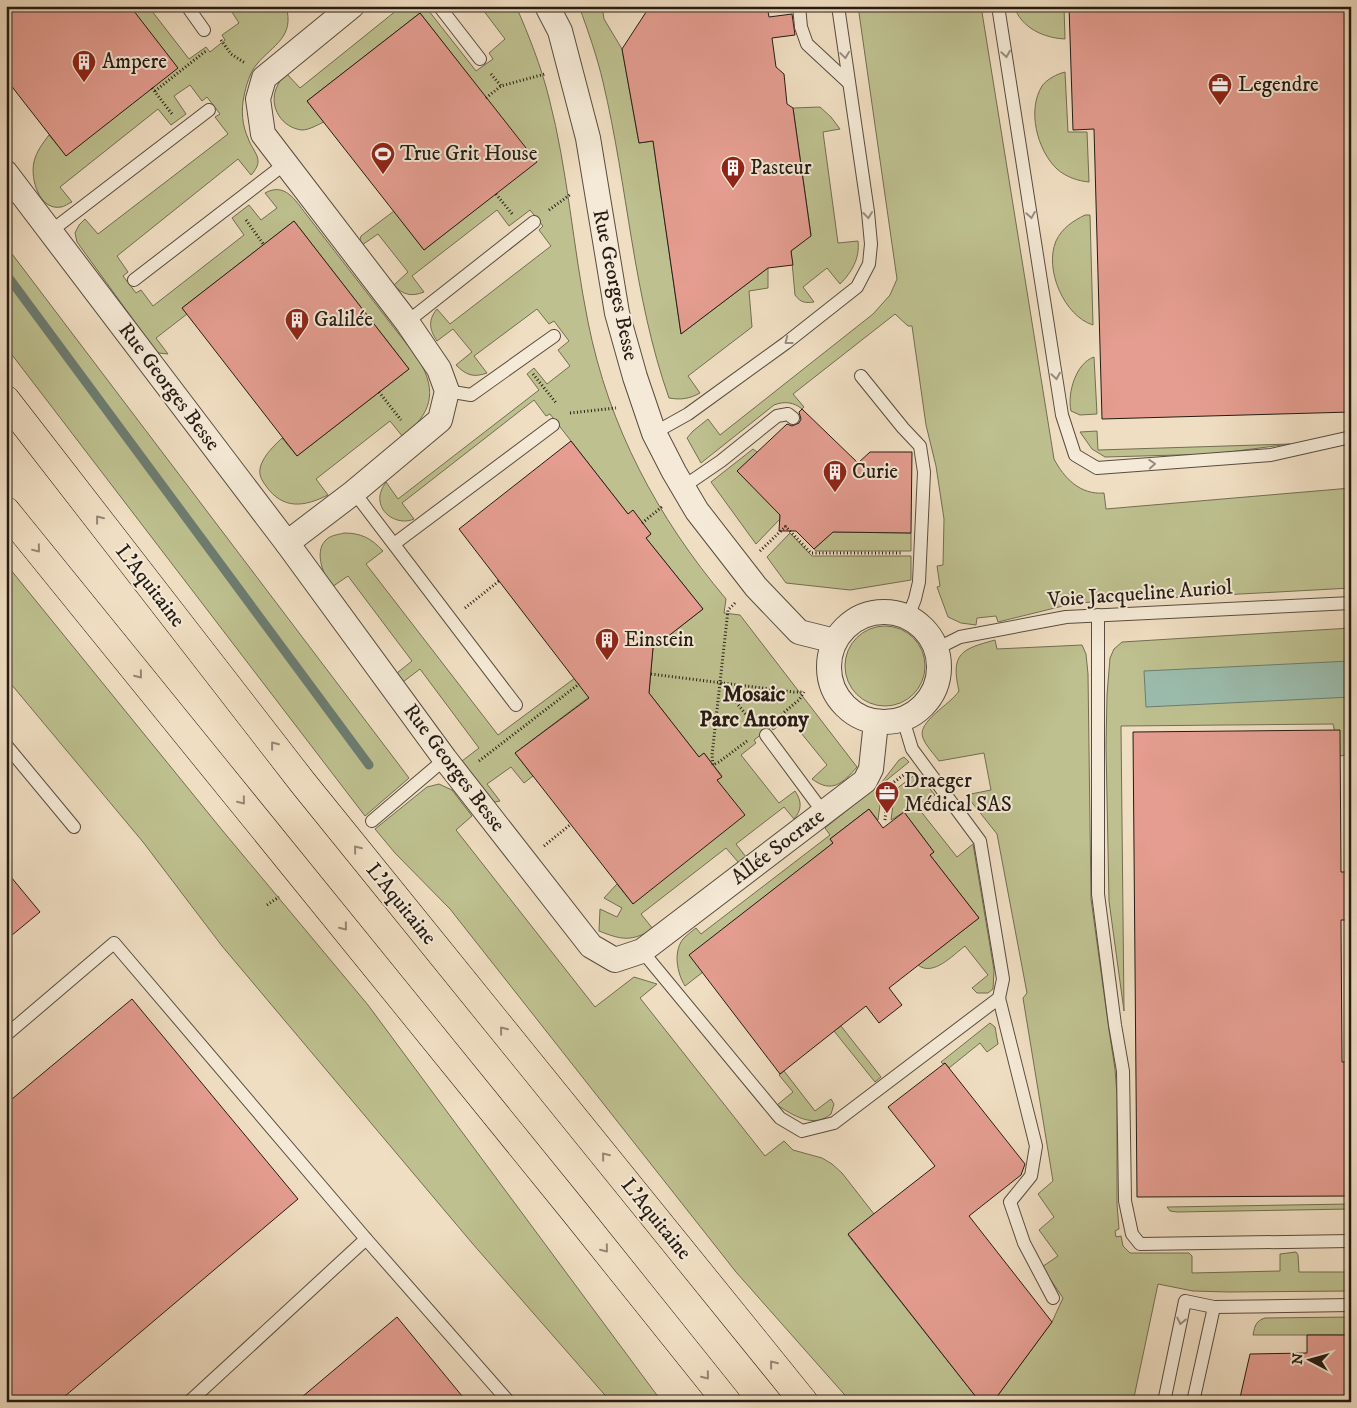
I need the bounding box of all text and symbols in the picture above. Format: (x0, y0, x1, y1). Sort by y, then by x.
building icon: Ampere (71, 49, 97, 83)
place label: Ampere (102, 49, 167, 75)
one-way arrow (840, 50, 850, 59)
one-way arrow (1000, 51, 1011, 59)
office icon: Legendre (1207, 72, 1233, 106)
place label: Legendre (1238, 72, 1319, 98)
sports icon: True Grit House (370, 141, 396, 175)
place label: True Grit House (400, 141, 538, 167)
building icon: Pasteur (720, 155, 746, 189)
place label: Pasteur (750, 155, 812, 181)
street label: Rue Georges Besse (586, 207, 644, 363)
one-way arrow (1025, 211, 1035, 219)
one-way arrow (863, 212, 874, 220)
building icon: Galilée (284, 307, 310, 341)
place label: Galilée (314, 307, 373, 333)
street label: Rue Georges Besse (112, 318, 226, 456)
one-way arrow (785, 336, 794, 344)
one-way arrow (1050, 371, 1060, 380)
building icon: Curie (822, 459, 848, 493)
place label: Curie (852, 459, 898, 485)
one-way arrow (1148, 459, 1156, 470)
one-way arrow (95, 516, 104, 525)
street label: L'Aquitaine (110, 539, 191, 633)
one-way arrow (31, 543, 39, 552)
street label: Voie Jacqueline Auriol (1046, 575, 1234, 613)
building icon: Einstein (594, 627, 620, 661)
place label: Einstein (624, 627, 694, 653)
one-way arrow (134, 669, 142, 678)
district label: Mosaic Parc Antony (699, 681, 809, 733)
street label: Rue Georges Besse (397, 699, 511, 837)
one-way arrow (270, 741, 279, 750)
place label: Draeger Médical SAS (904, 768, 1012, 818)
office icon: Draeger Médical SAS (874, 780, 900, 814)
one-way arrow (236, 795, 244, 804)
street label: Allée Socrate (726, 803, 830, 891)
one-way arrow (354, 846, 362, 855)
street label: L'Aquitaine (360, 858, 442, 951)
one-way arrow (339, 921, 347, 930)
one-way arrow (499, 1026, 508, 1035)
one-way arrow (602, 1153, 610, 1162)
street label: L'Aquitaine (615, 1173, 697, 1266)
one-way arrow (599, 1243, 607, 1252)
one-way arrow (1176, 1317, 1187, 1326)
north arrow (1284, 1336, 1334, 1386)
text: N (1289, 1352, 1308, 1365)
one-way arrow (771, 1361, 779, 1370)
one-way arrow (701, 1370, 709, 1379)

